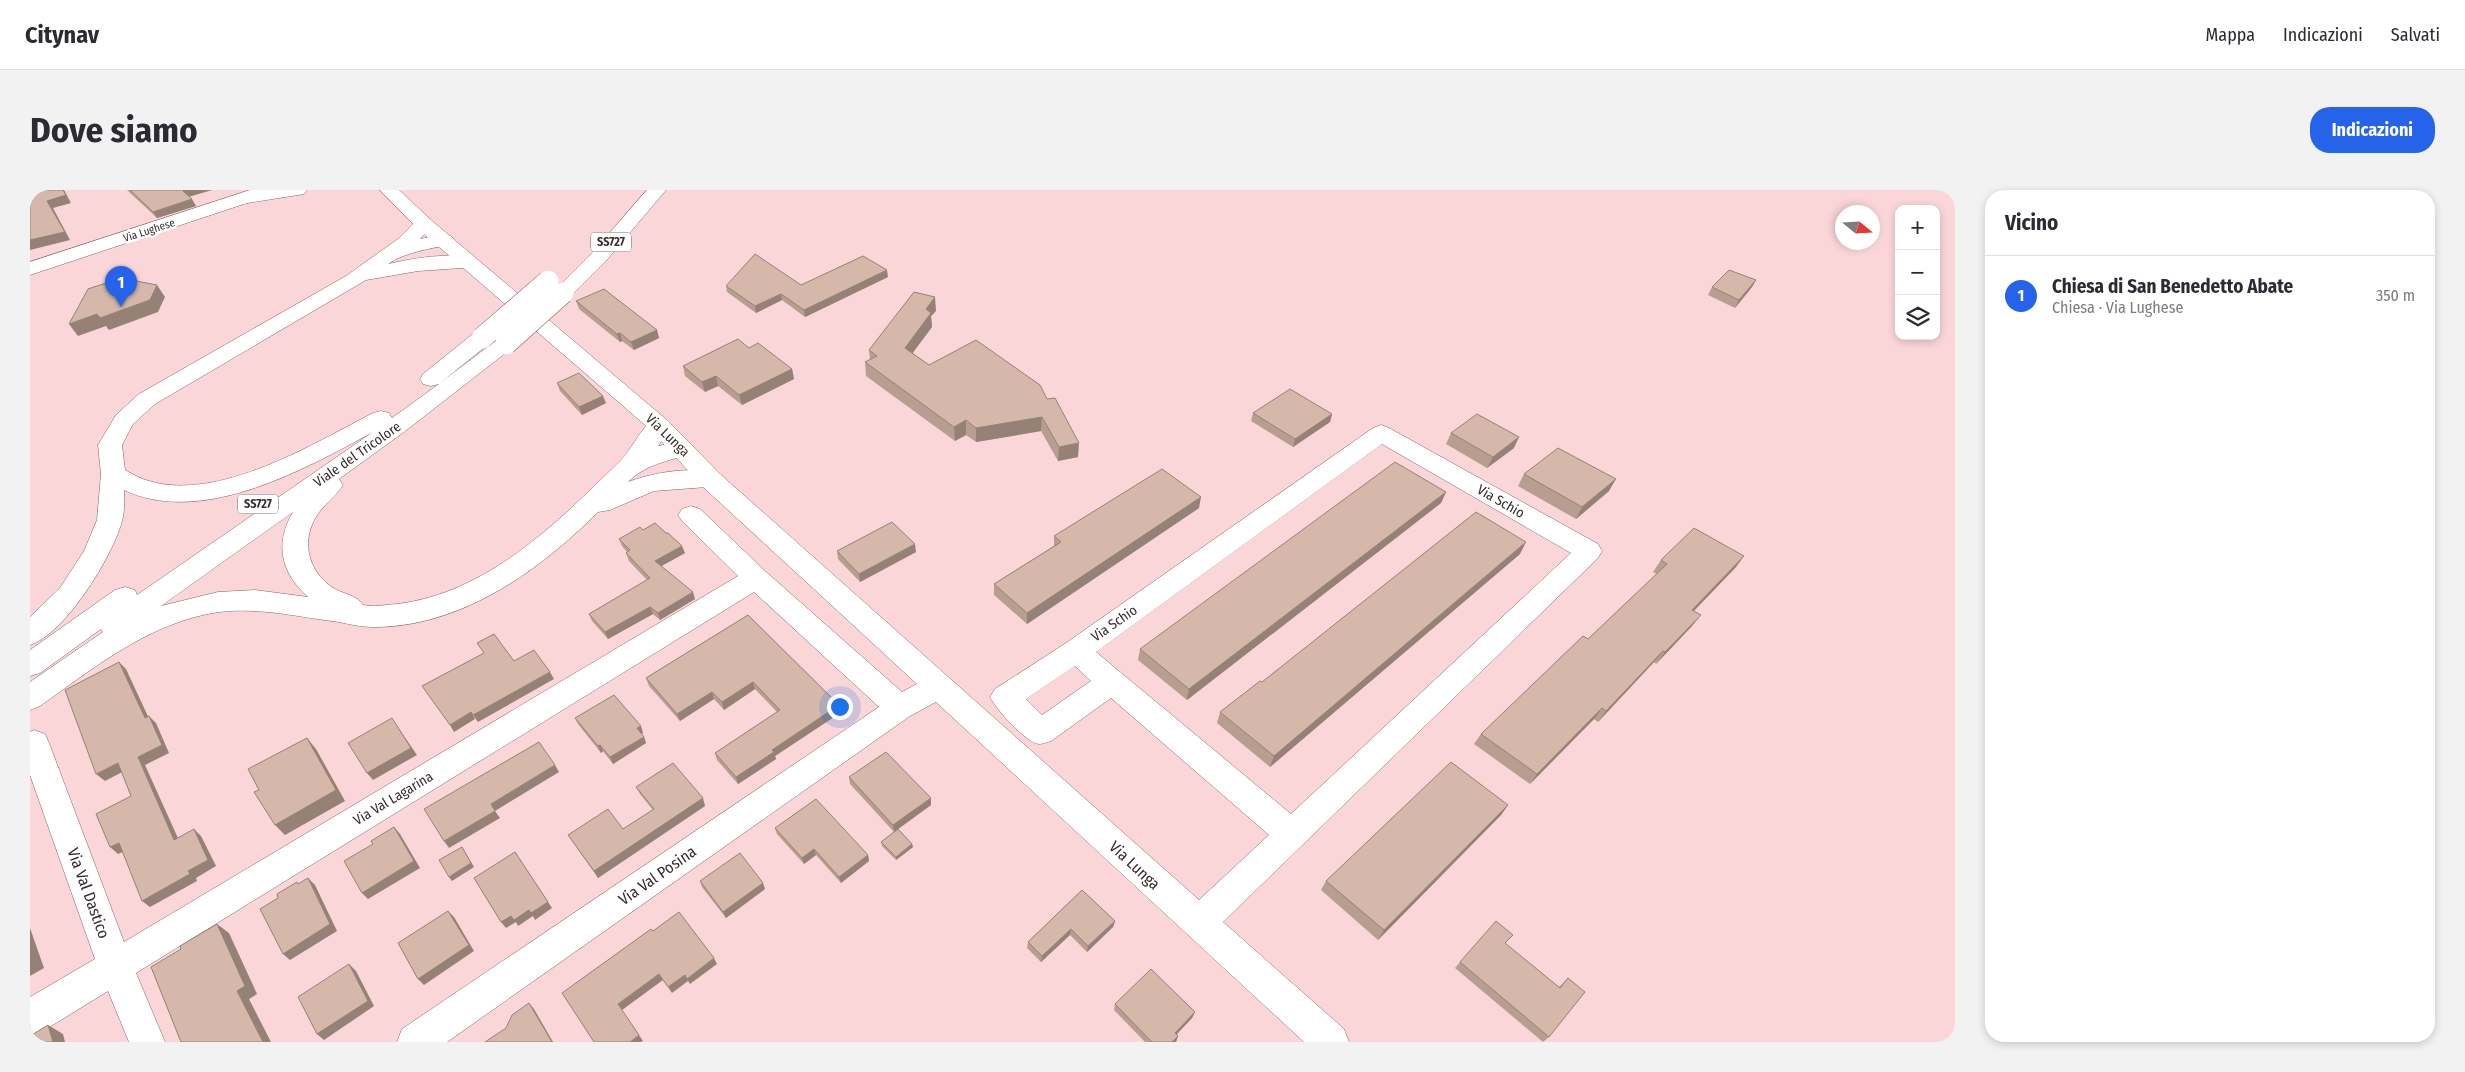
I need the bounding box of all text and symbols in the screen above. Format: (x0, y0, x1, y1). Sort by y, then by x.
text: Citynav (25, 21, 99, 49)
text: Mappa (2206, 24, 2255, 46)
text: Indicazioni (2283, 24, 2363, 46)
text: Salvati (2391, 24, 2440, 46)
button: Indicazioni (2310, 107, 2435, 153)
text: Dove siamo (30, 109, 198, 151)
north arrow (1835, 205, 1880, 250)
map controls (1895, 205, 1940, 340)
button: + (1895, 205, 1940, 250)
text: Vicino (2005, 210, 2058, 236)
street label: Via Lughese (122, 216, 177, 245)
road number: SS727 (591, 232, 631, 252)
button: − (1895, 250, 1940, 295)
pin: 1 (105, 266, 137, 307)
text: Chiesa di San Benedetto Abate (2052, 275, 2293, 298)
text: 1 (2018, 286, 2024, 305)
text: 350 m (2376, 286, 2415, 305)
button: layers (1895, 295, 1940, 340)
text: Chiesa · Via Lughese (2052, 298, 2183, 317)
street label: Via Lunga (642, 410, 693, 461)
street label: Viale del Tricolore (310, 418, 404, 491)
street label: Via Schio (1474, 481, 1528, 522)
road number: SS727 (238, 494, 278, 514)
street label: Via Schio (1088, 602, 1140, 645)
your location (827, 694, 853, 720)
street label: Via Val Lagarina (350, 768, 436, 829)
street label: Via Lunga (1105, 837, 1164, 894)
street label: Via Val Posina (615, 842, 700, 909)
street label: Via Val Dastico (63, 845, 114, 941)

